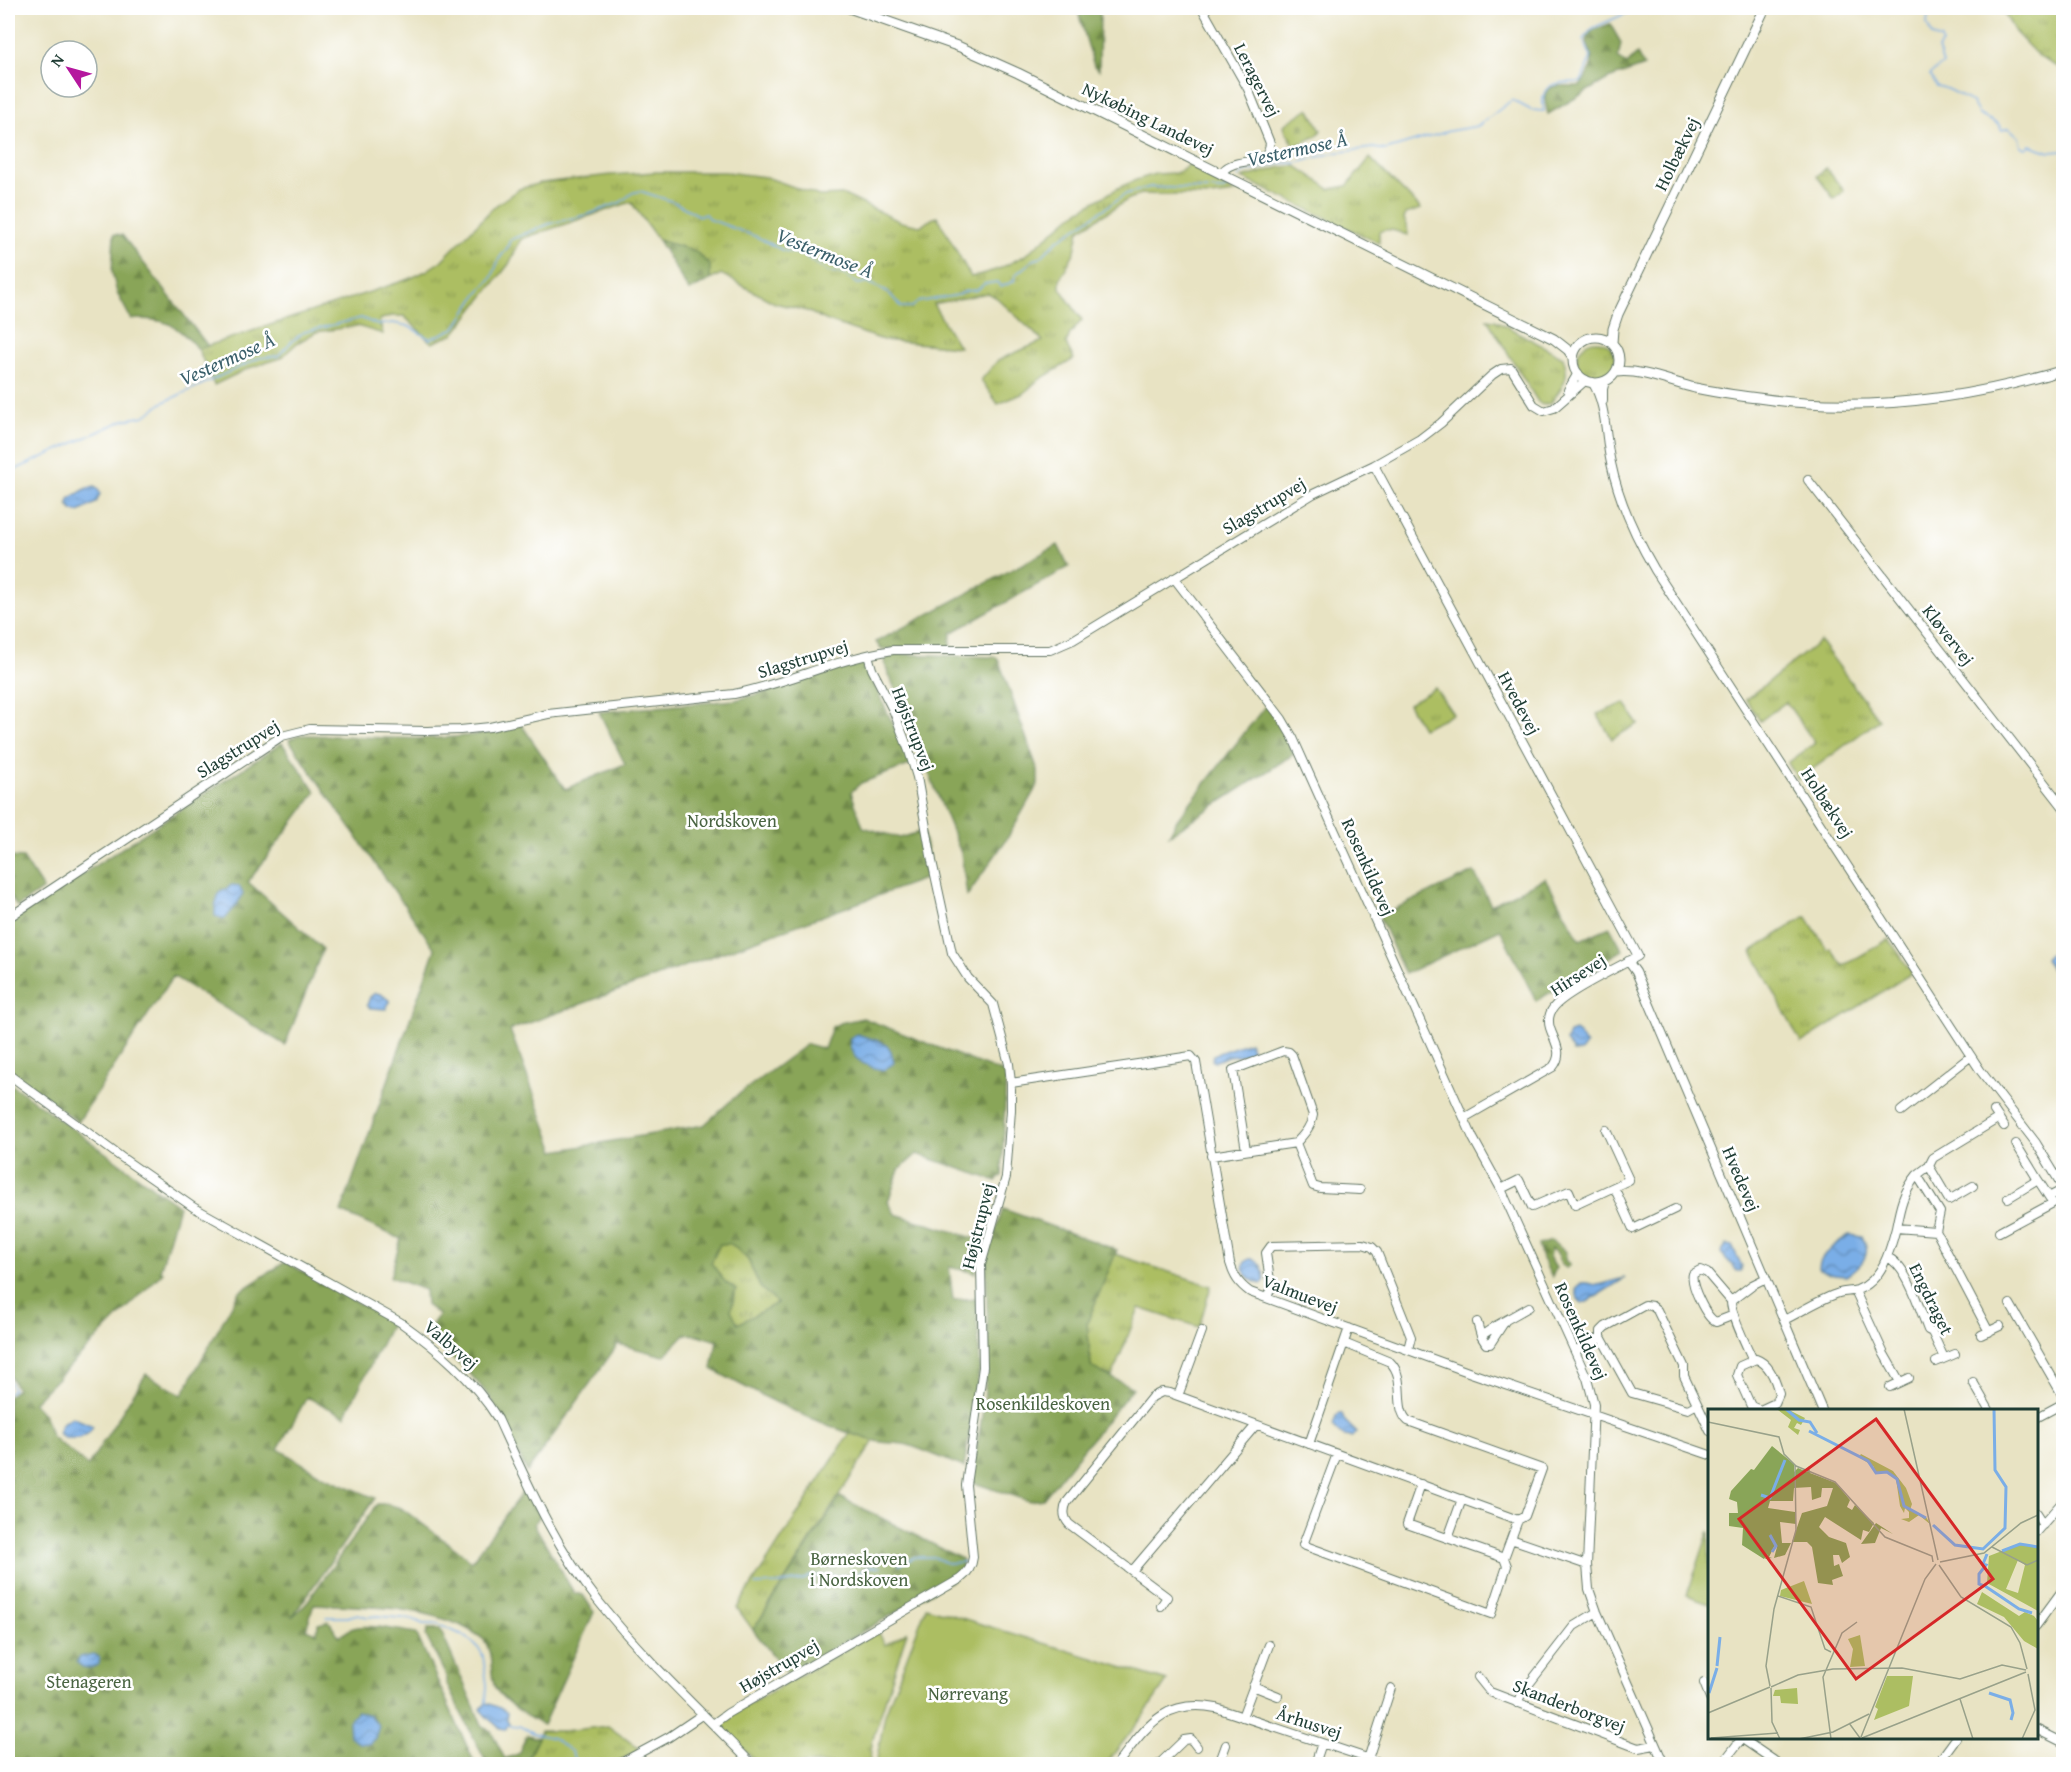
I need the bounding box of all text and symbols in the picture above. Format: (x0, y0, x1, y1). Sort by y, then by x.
street label: Leragervej (1227, 38, 1288, 121)
north arrow (39, 39, 99, 99)
text: N (44, 49, 70, 72)
street label: Nykøbing Landevej (1078, 75, 1219, 162)
street label: Holbækvej (1647, 112, 1706, 195)
water label: Vestermose Å (1244, 124, 1350, 173)
water label: Vestermose Å (772, 220, 878, 285)
water label: Vestermose Å (174, 325, 279, 393)
street label: Slagstrupvej (1217, 470, 1311, 541)
street label: Kløvervej (1916, 598, 1981, 671)
street label: Slagstrupvej (754, 632, 852, 685)
street label: Hvedevej (1491, 666, 1548, 739)
street label: Højstrupvej (885, 683, 942, 775)
street label: Slagstrupvej (191, 712, 285, 785)
street label: Holbækvej (1795, 762, 1860, 843)
park label: Nordskoven (687, 807, 777, 834)
street label: Rosenkildevej (1335, 814, 1402, 920)
street label: Hirsevej (1544, 946, 1611, 1003)
street label: Hvedevej (1716, 1142, 1767, 1216)
street label: Højstrupvej (954, 1180, 1001, 1272)
street label: Engdraget (1902, 1258, 1961, 1340)
street label: Valmuevej (1258, 1267, 1342, 1320)
street label: Rosenkildevej (1548, 1278, 1615, 1384)
street label: Valbyvej (418, 1313, 484, 1376)
park label: Rosenkildeskoven (976, 1390, 1110, 1417)
inset map (1708, 1409, 2038, 1739)
park label: Børneskoven i Nordskoven (810, 1545, 908, 1593)
street label: Højstrupvej (734, 1632, 824, 1699)
park label: Stenageren (46, 1668, 132, 1695)
street label: Skanderborgvej (1509, 1672, 1629, 1739)
park label: Nørrevang (928, 1680, 1008, 1707)
street label: Århusvej (1273, 1699, 1345, 1746)

